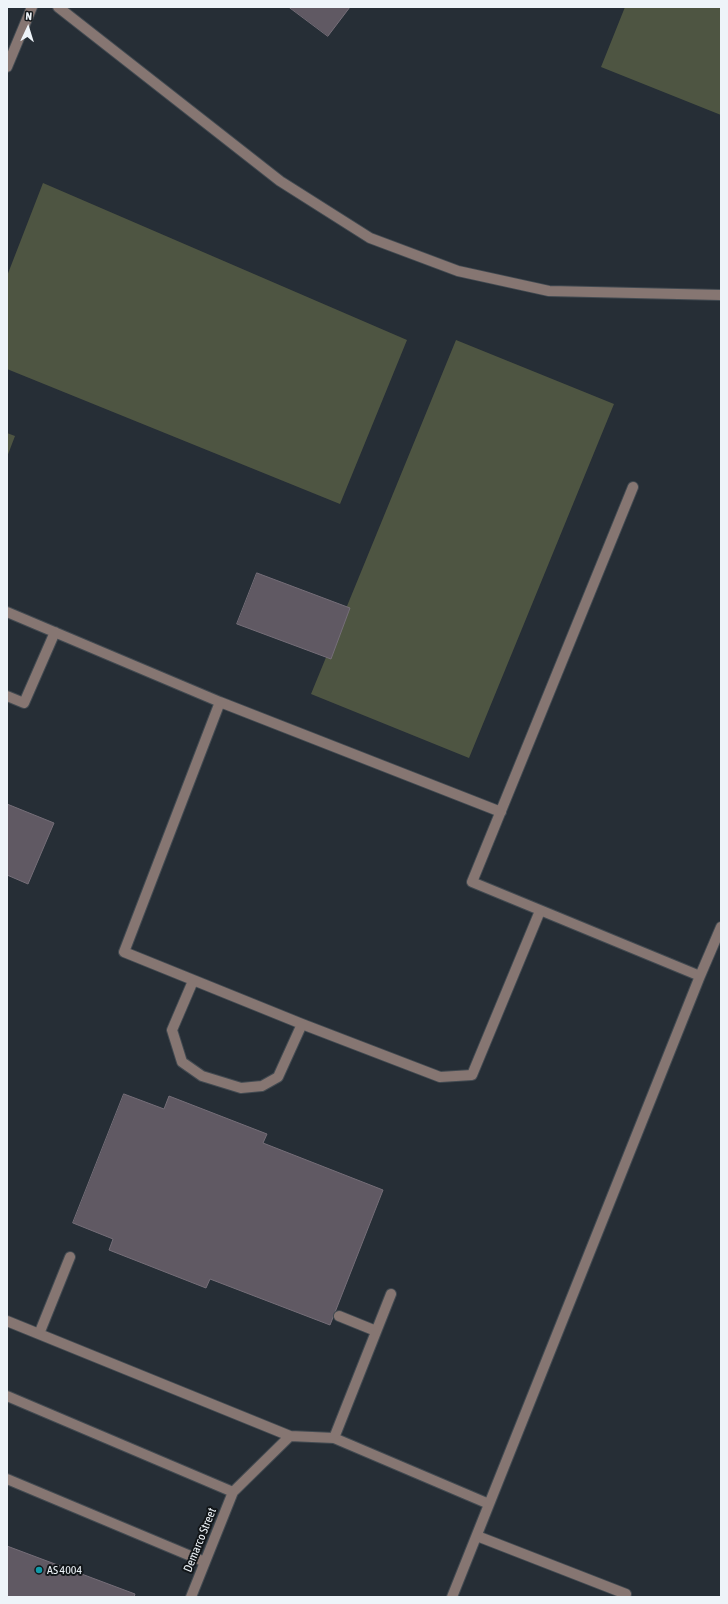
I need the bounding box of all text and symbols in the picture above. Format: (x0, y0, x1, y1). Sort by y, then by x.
north arrow (8, 8, 48, 48)
text: N (25, 10, 32, 22)
street label: Demarco Street (181, 1506, 219, 1574)
place label: AS 4004 (47, 1563, 82, 1577)
marker: AS 4004 (34, 1565, 44, 1575)

